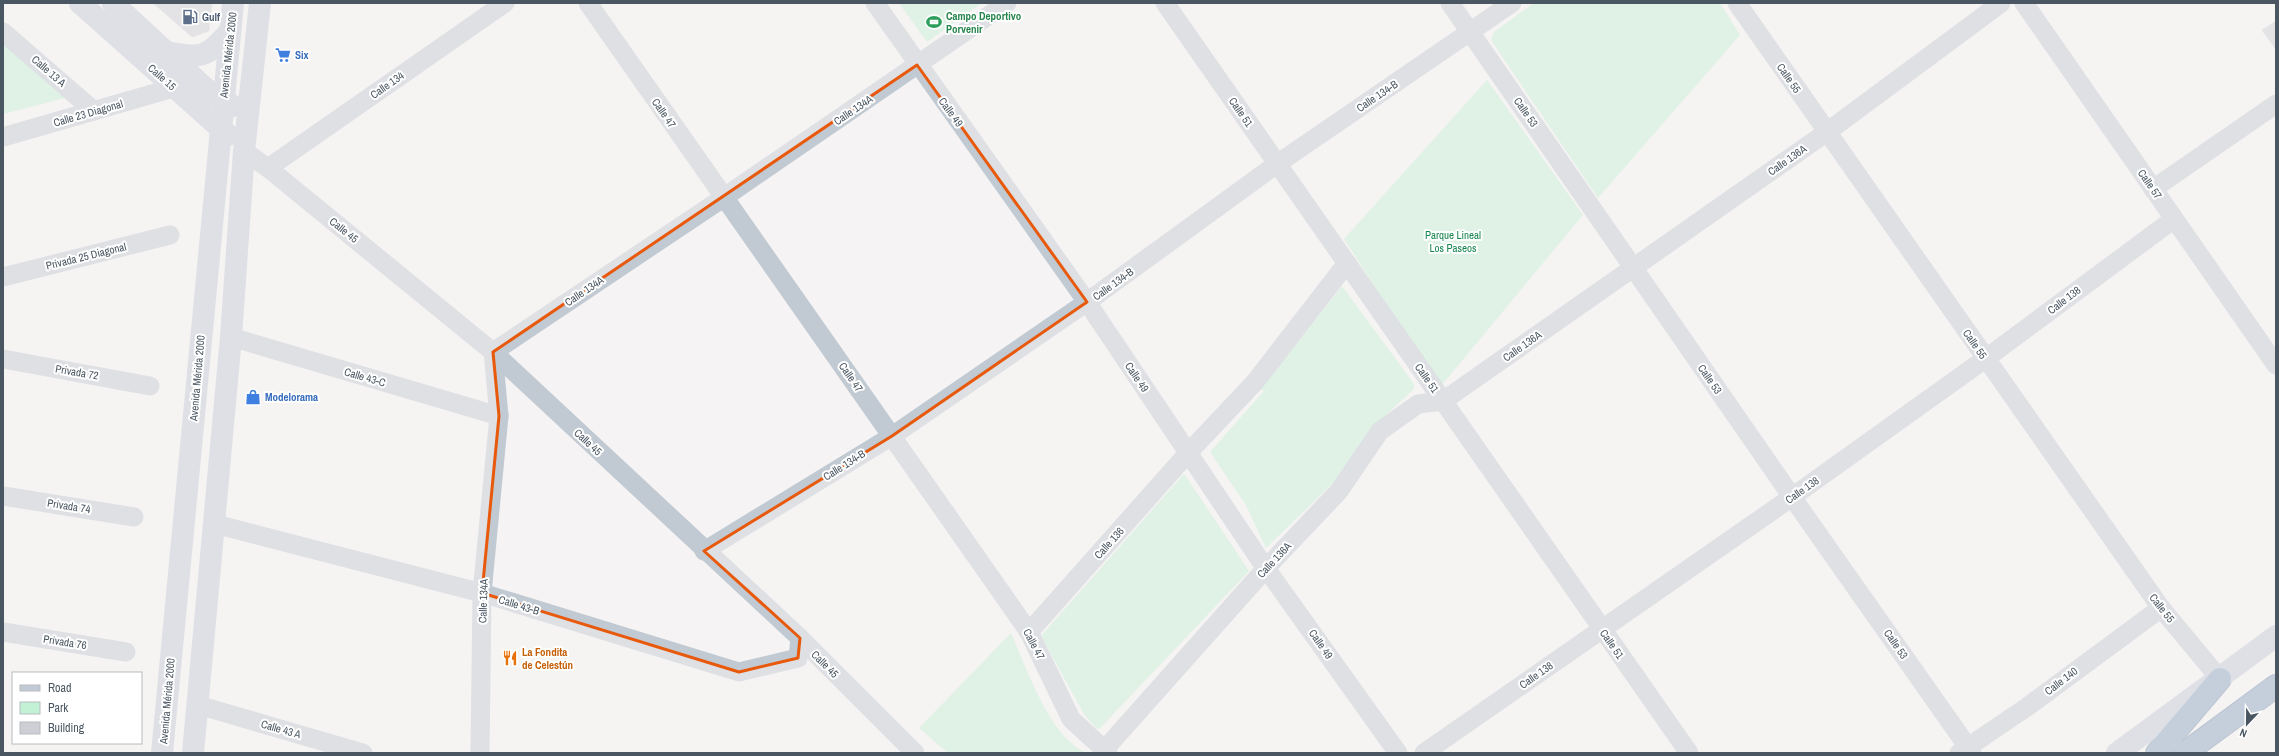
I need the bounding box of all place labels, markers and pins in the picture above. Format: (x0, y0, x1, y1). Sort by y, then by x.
fuel station icon: Gulf (181, 8, 199, 26)
place label: Campo Deportivo Porvenir (946, 9, 1022, 36)
place label: Gulf (202, 10, 220, 24)
sports icon: Campo Deportivo Porvenir (925, 13, 943, 31)
supermarket icon: Six (274, 46, 292, 64)
place label: Six (295, 48, 309, 62)
shop icon: Modelorama (244, 388, 262, 406)
place label: Modelorama (265, 390, 318, 404)
place label: La Fondita de Celestún (522, 645, 573, 672)
restaurant icon: La Fondita de Celestún (501, 649, 519, 667)

